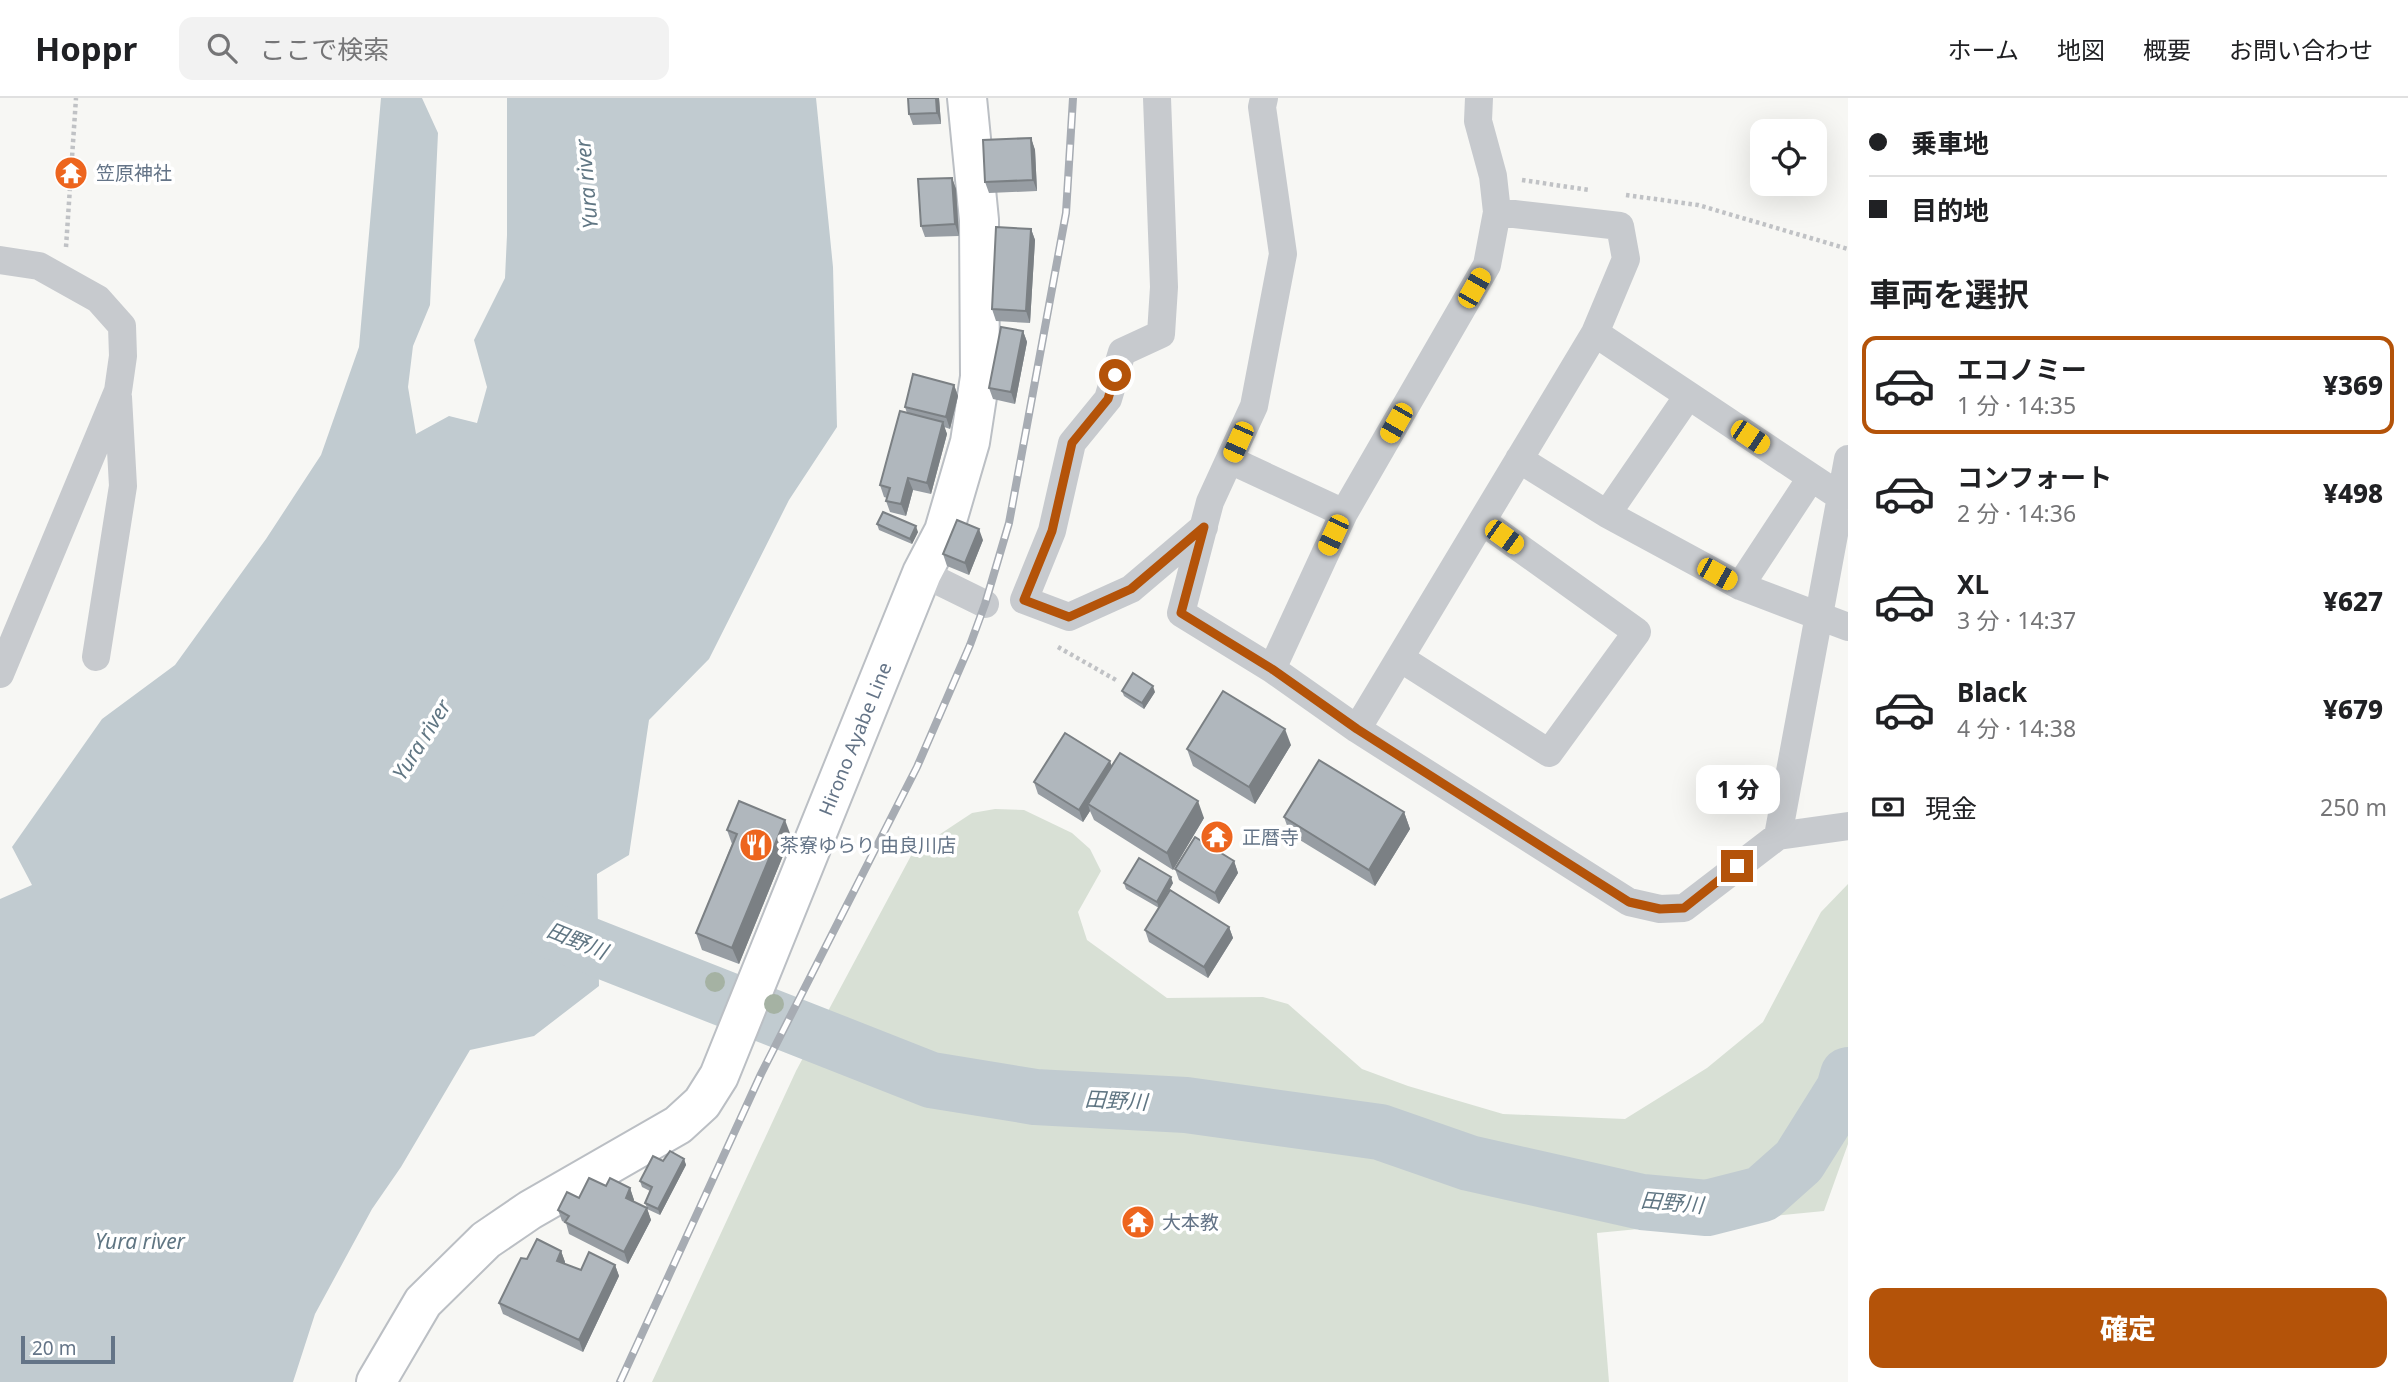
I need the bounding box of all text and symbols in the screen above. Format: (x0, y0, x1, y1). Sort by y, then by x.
search box (179, 17, 669, 80)
text: Hoppr (35, 26, 137, 71)
icon: search (203, 29, 241, 67)
text: ここで検索 (259, 31, 389, 67)
text: ホーム (1948, 33, 2019, 66)
text: 地図 (2057, 33, 2105, 66)
text: 概要 (2143, 33, 2191, 66)
text: お問い合わせ (2229, 33, 2373, 66)
map controls (1750, 119, 1827, 196)
button: locate (1750, 119, 1827, 196)
text: 乗車地 (1911, 125, 1989, 161)
water label: Yura river (568, 136, 604, 230)
temple icon: 笠原神社 (52, 154, 90, 192)
place label: 笠原神社 (96, 160, 172, 186)
text: 目的地 (1911, 192, 1989, 228)
car (1455, 265, 1494, 311)
text: 車両を選択 (1869, 272, 2029, 315)
text: エコノミー (1957, 351, 2087, 387)
icon: car (1873, 354, 1936, 417)
route start (1099, 359, 1131, 391)
text: ¥369 (2323, 367, 2383, 403)
text: 1 分 · 14:35 (1957, 389, 2076, 421)
car (1377, 400, 1416, 446)
car (1727, 417, 1774, 457)
car (1220, 419, 1257, 465)
text: コンフォート (1957, 459, 2112, 495)
icon: car (1873, 462, 1936, 525)
text: ¥498 (2323, 475, 2383, 511)
text: 2 分 · 14:36 (1957, 497, 2076, 529)
car (1315, 512, 1352, 558)
car (1481, 516, 1528, 558)
car (1694, 555, 1741, 593)
text: XL (1957, 566, 1989, 602)
icon: car (1873, 570, 1936, 633)
text: ¥627 (2323, 583, 2383, 619)
text: 3 分 · 14:37 (1957, 604, 2076, 636)
street label: Hirono Ayabe Line (812, 658, 898, 820)
text: Black (1957, 674, 2027, 710)
icon: car (1873, 678, 1936, 741)
text: ¥679 (2323, 691, 2383, 727)
water label: Yura river (385, 693, 458, 785)
text: 4 分 · 14:38 (1957, 712, 2076, 744)
callout: 1 分 (1695, 764, 1779, 814)
text: 1 分 (1717, 773, 1759, 805)
icon: cash (1869, 788, 1907, 826)
text: 現金 (1925, 790, 1977, 826)
text: 250 m (2320, 791, 2387, 823)
temple icon: 正暦寺 (1198, 818, 1236, 856)
place label: 正暦寺 (1242, 824, 1299, 850)
restaurant icon: 茶寮ゆらり 由良川店 (737, 826, 775, 864)
place label: 茶寮ゆらり 由良川店 (780, 832, 956, 858)
route end (1721, 850, 1753, 882)
water label: 田野川 (543, 915, 614, 966)
water label: 田野川 (1084, 1084, 1150, 1116)
water label: 田野川 (1639, 1185, 1707, 1219)
temple icon: 大本教 (1119, 1203, 1157, 1241)
place label: 大本教 (1162, 1209, 1219, 1235)
water label: Yura river (95, 1227, 187, 1255)
button: 確定 (1869, 1288, 2387, 1368)
scale bar (21, 1333, 116, 1365)
text: 20 m (32, 1335, 76, 1361)

